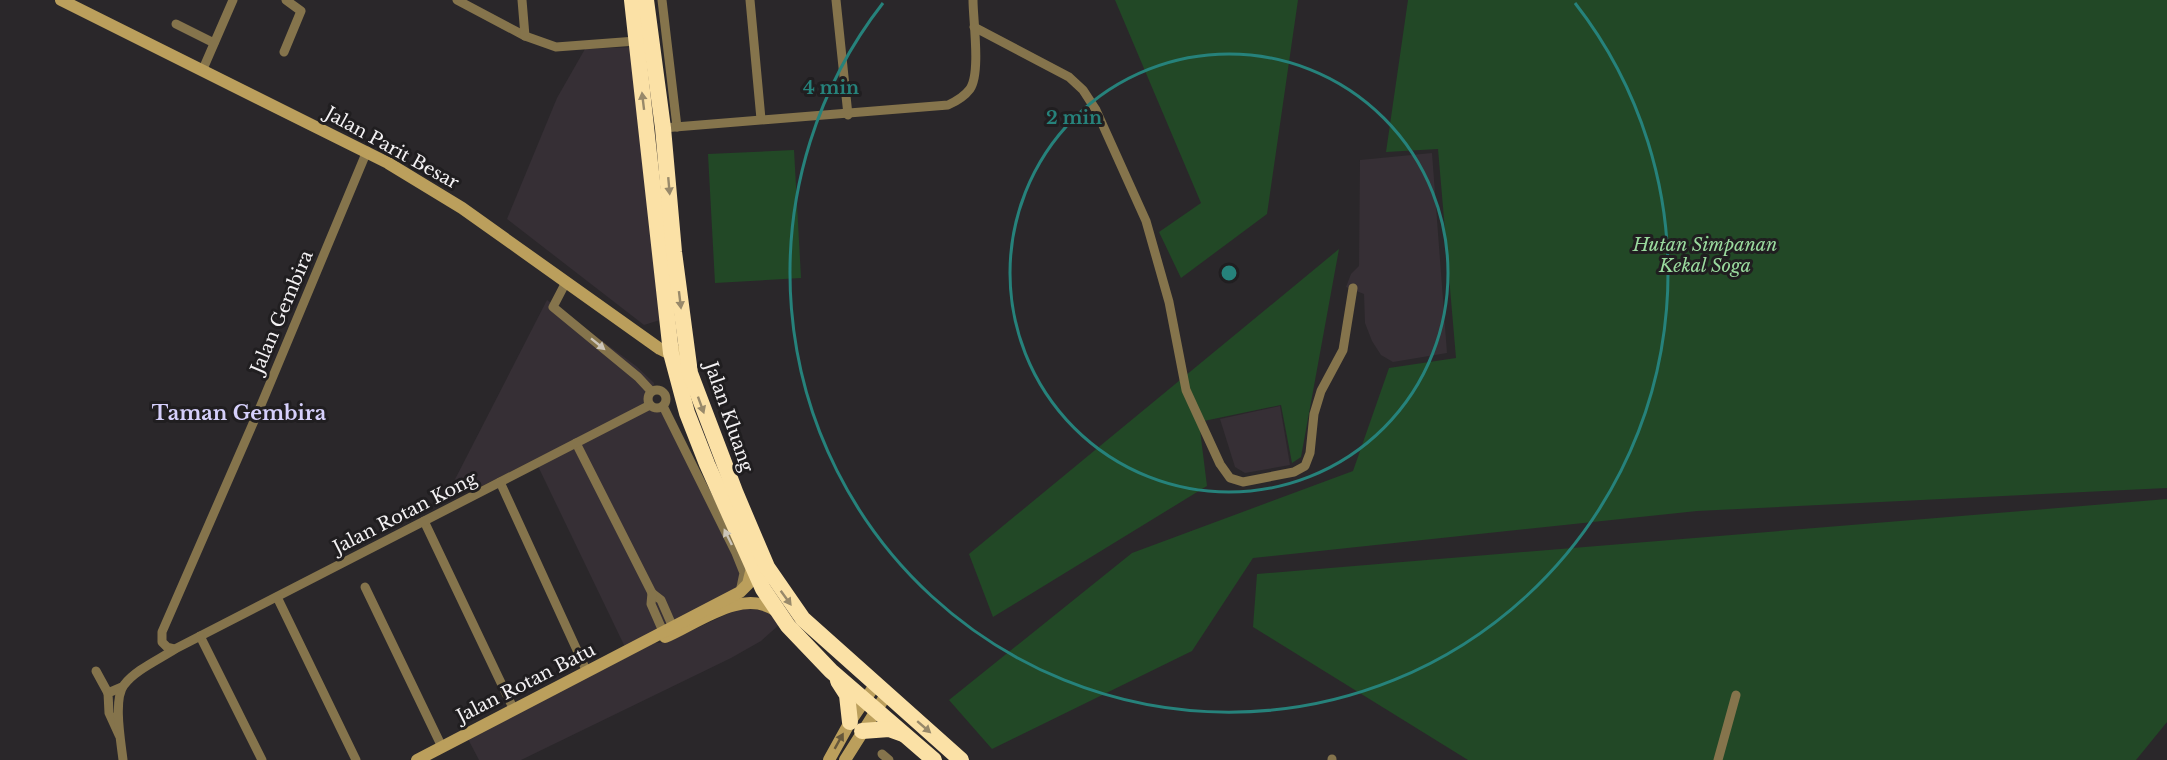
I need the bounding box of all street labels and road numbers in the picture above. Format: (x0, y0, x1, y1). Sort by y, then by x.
street label: Jalan Parit Besar (320, 101, 463, 194)
street label: Jalan Gembira (245, 247, 318, 379)
street label: Jalan Kluang (699, 357, 758, 475)
street label: Jalan Rotan Kong (328, 467, 481, 560)
street label: Jalan Rotan Batu (451, 639, 599, 728)

